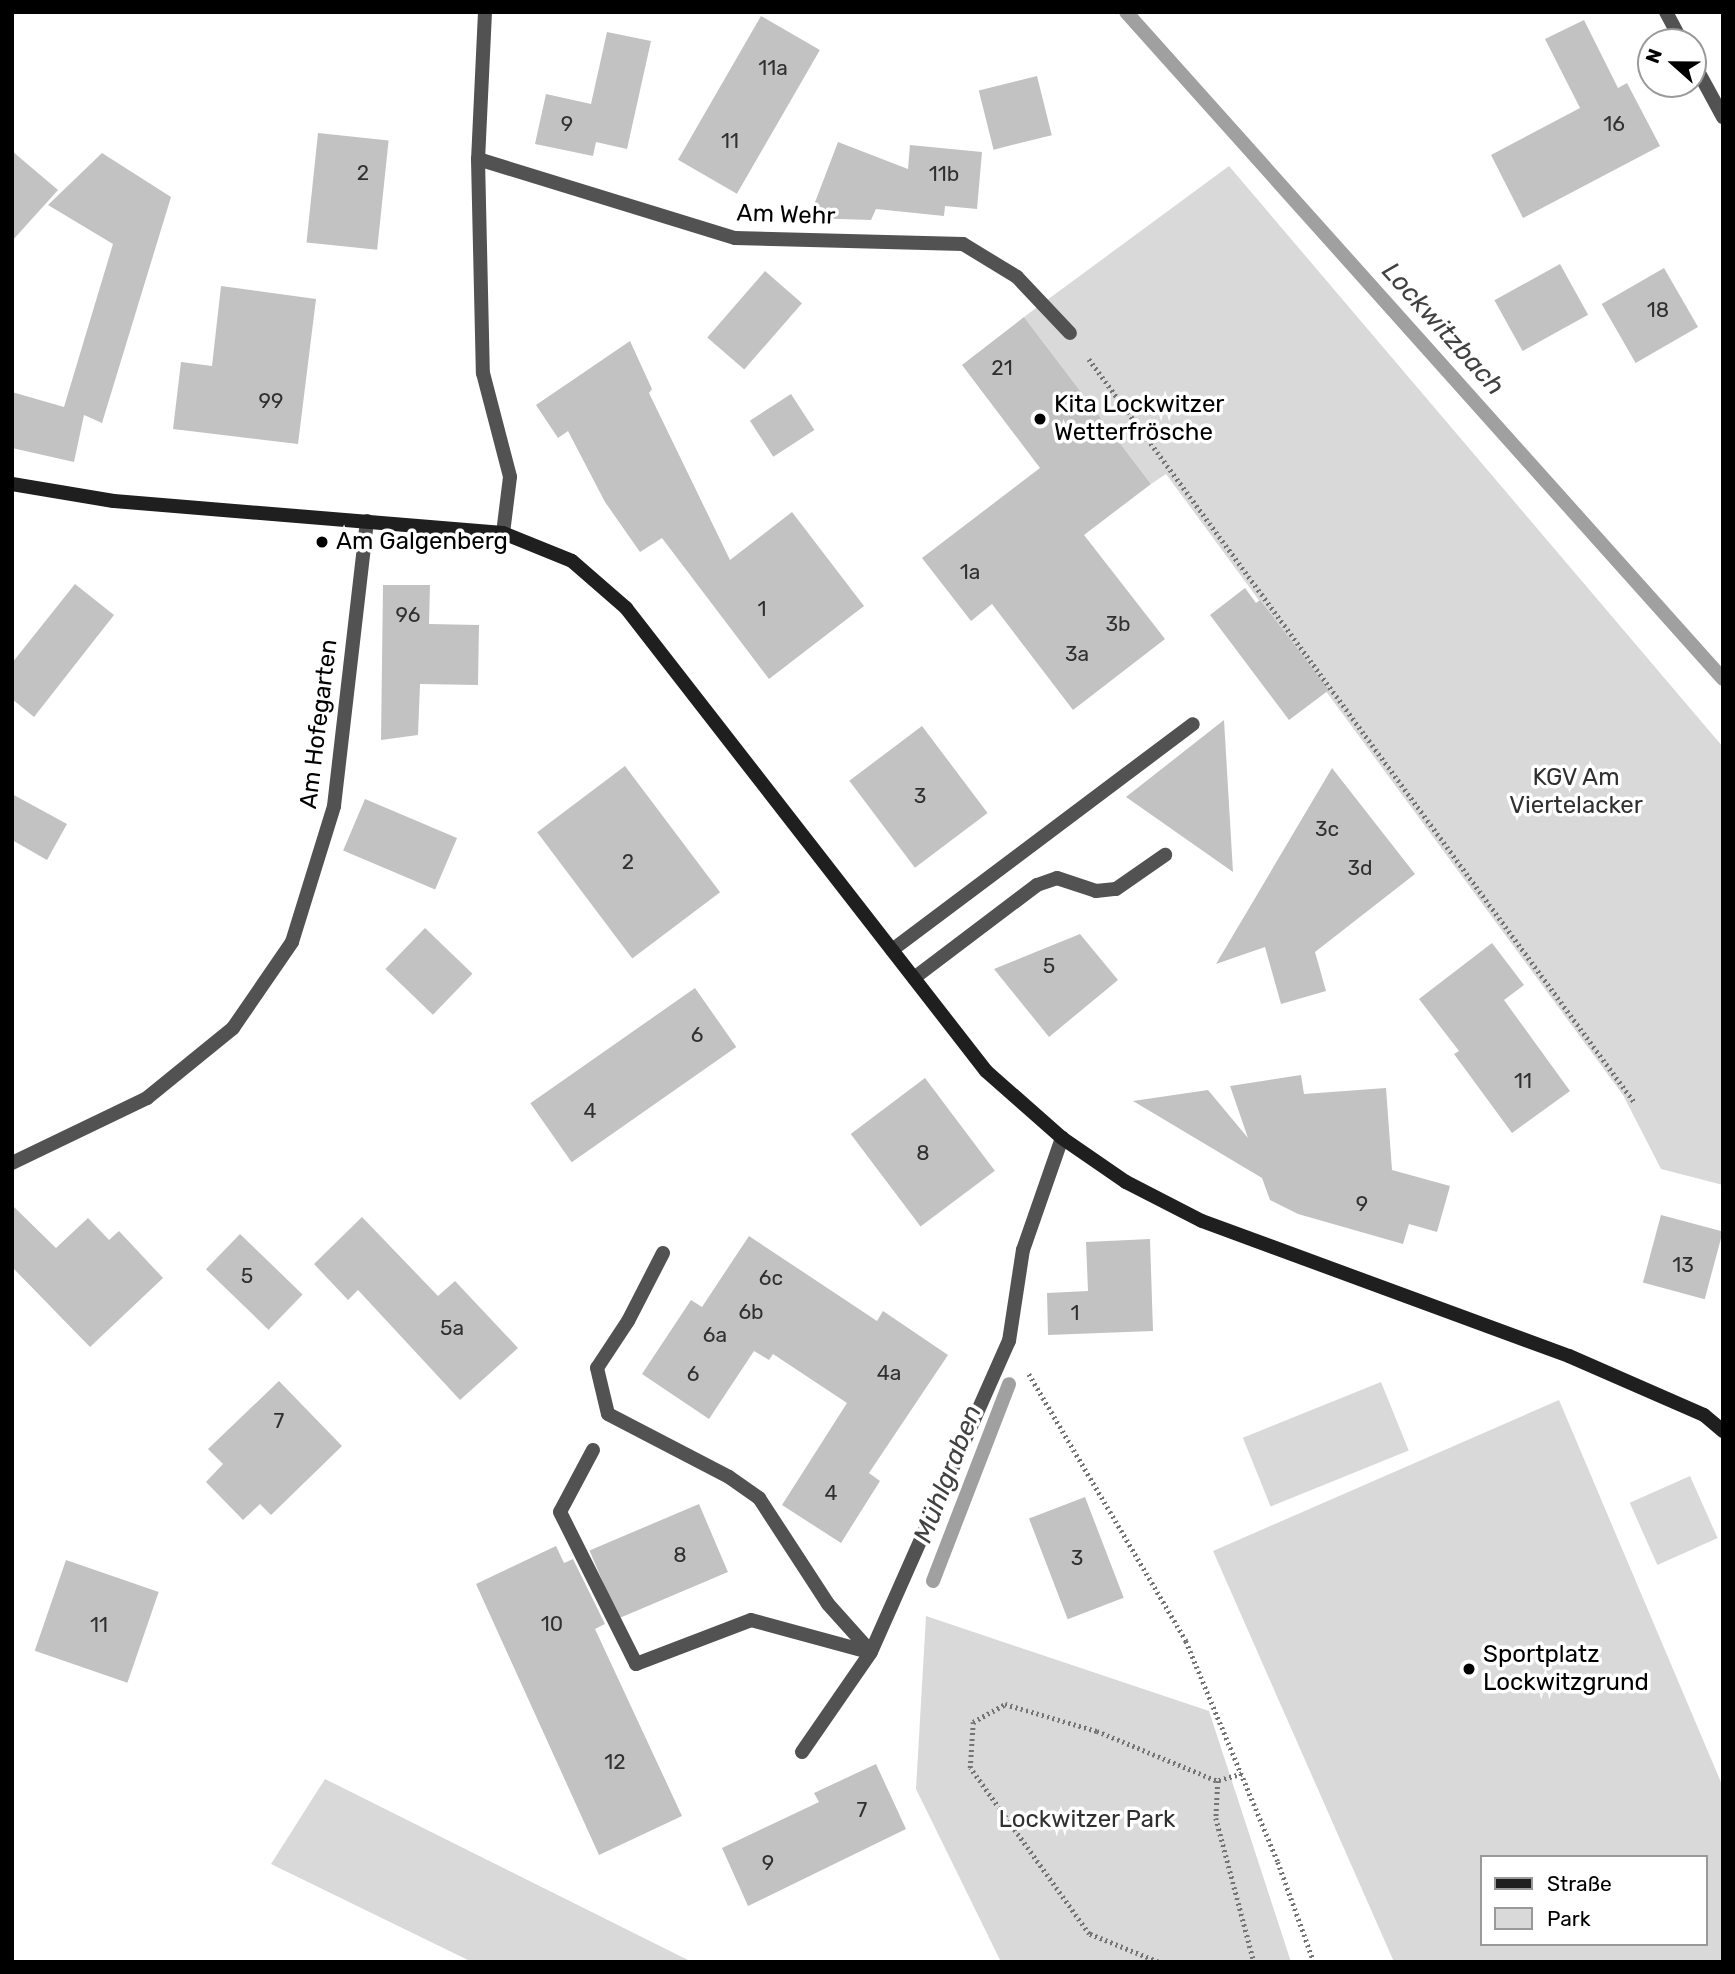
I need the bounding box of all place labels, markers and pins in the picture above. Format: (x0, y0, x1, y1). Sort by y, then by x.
place label: Kita Lockwitzer Wetterfrösche (1054, 391, 1224, 447)
marker: Kita Lockwitzer Wetterfrösche (1032, 411, 1048, 427)
place label: Am Galgenberg (336, 528, 508, 556)
marker: Am Galgenberg (314, 534, 330, 550)
place label: Sportplatz Lockwitzgrund (1483, 1641, 1649, 1697)
marker: Sportplatz Lockwitzgrund (1461, 1661, 1477, 1677)

